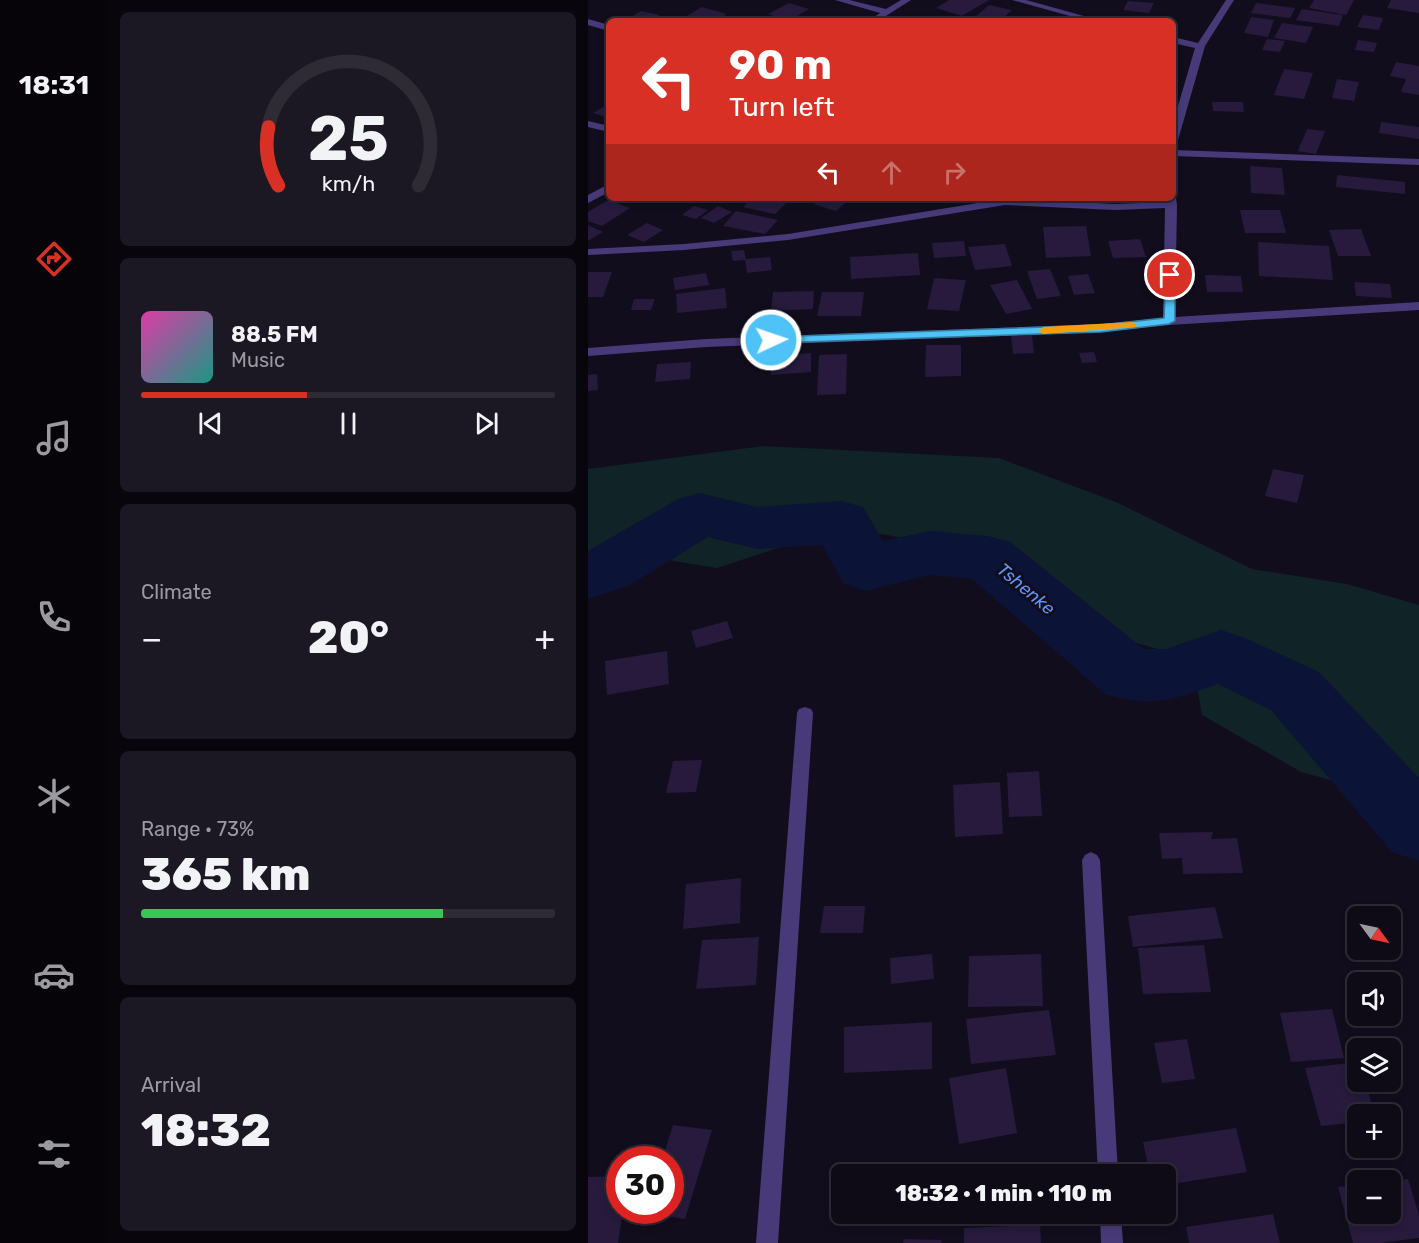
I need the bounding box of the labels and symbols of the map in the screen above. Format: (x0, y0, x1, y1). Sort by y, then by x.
pin (1144, 249, 1195, 300)
position arrow (739, 308, 803, 372)
water label: Tshenke (993, 558, 1059, 620)
north arrow (1347, 906, 1401, 960)
speed limit sign: 30 (606, 1146, 684, 1224)

